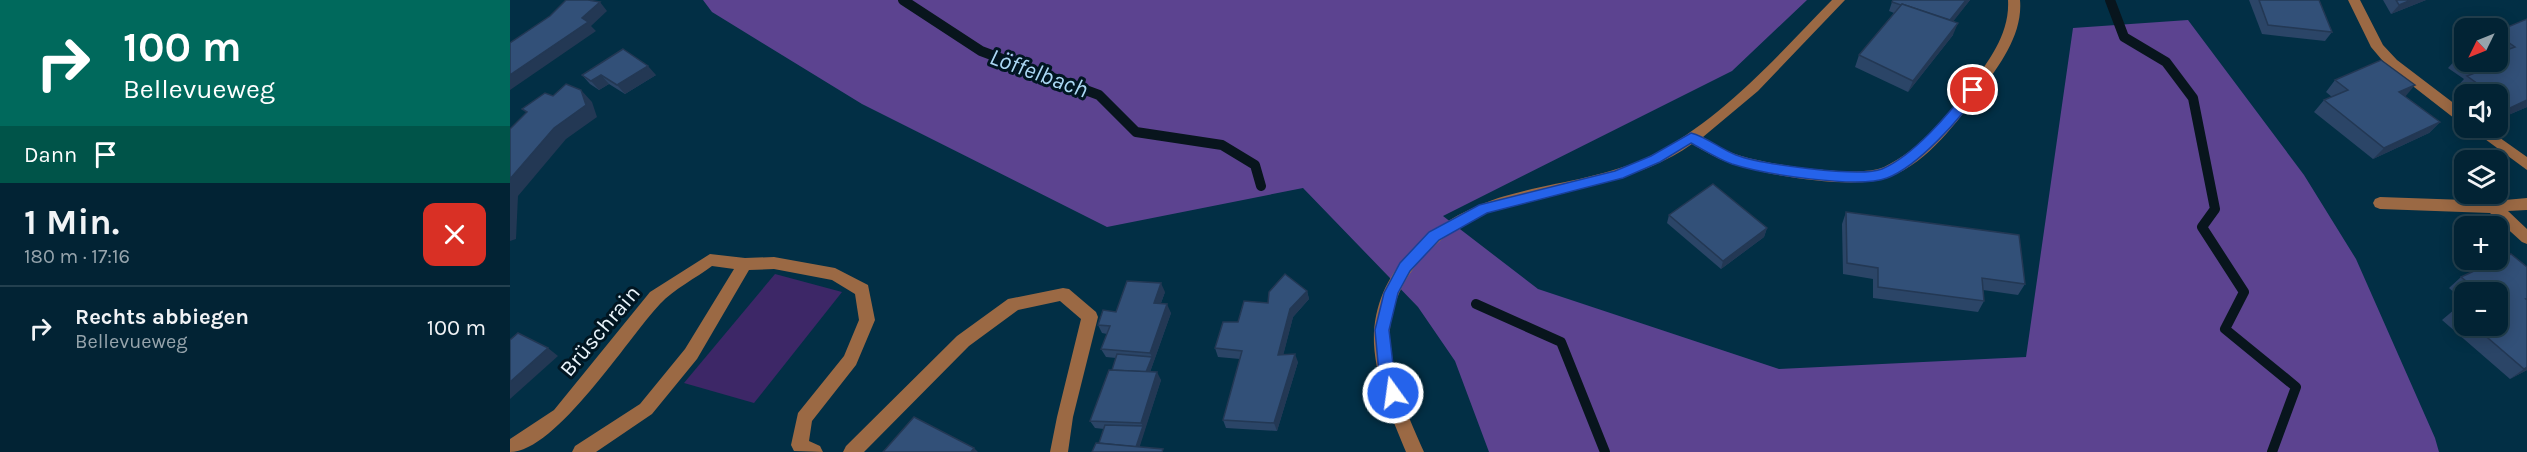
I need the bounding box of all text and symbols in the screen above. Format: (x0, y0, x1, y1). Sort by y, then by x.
north arrow (2454, 18, 2508, 72)
map controls (2454, 18, 2508, 336)
text: 100 m (123, 22, 242, 72)
icon: right (24, 24, 102, 102)
water label: Löffelbach (986, 42, 1092, 104)
pin (1947, 64, 1998, 115)
text: Bellevueweg (123, 73, 275, 105)
icon: arrive (1956, 73, 1989, 106)
button: sound (2454, 84, 2508, 138)
icon: arrive (89, 138, 122, 171)
text: Dann (24, 142, 77, 168)
button: layers (2454, 150, 2508, 204)
text: 1 Min. (24, 201, 119, 243)
button: close (423, 203, 486, 266)
button: + (2454, 216, 2508, 270)
text: 180 m · 17:16 (24, 245, 130, 268)
street label: Brüschrain (554, 280, 646, 382)
button: − (2454, 282, 2508, 336)
text: Rechts abbiegen (75, 304, 249, 330)
icon: right (24, 312, 57, 345)
text: 100 m (427, 315, 486, 341)
text: Bellevueweg (75, 330, 188, 353)
position arrow (1361, 361, 1425, 425)

